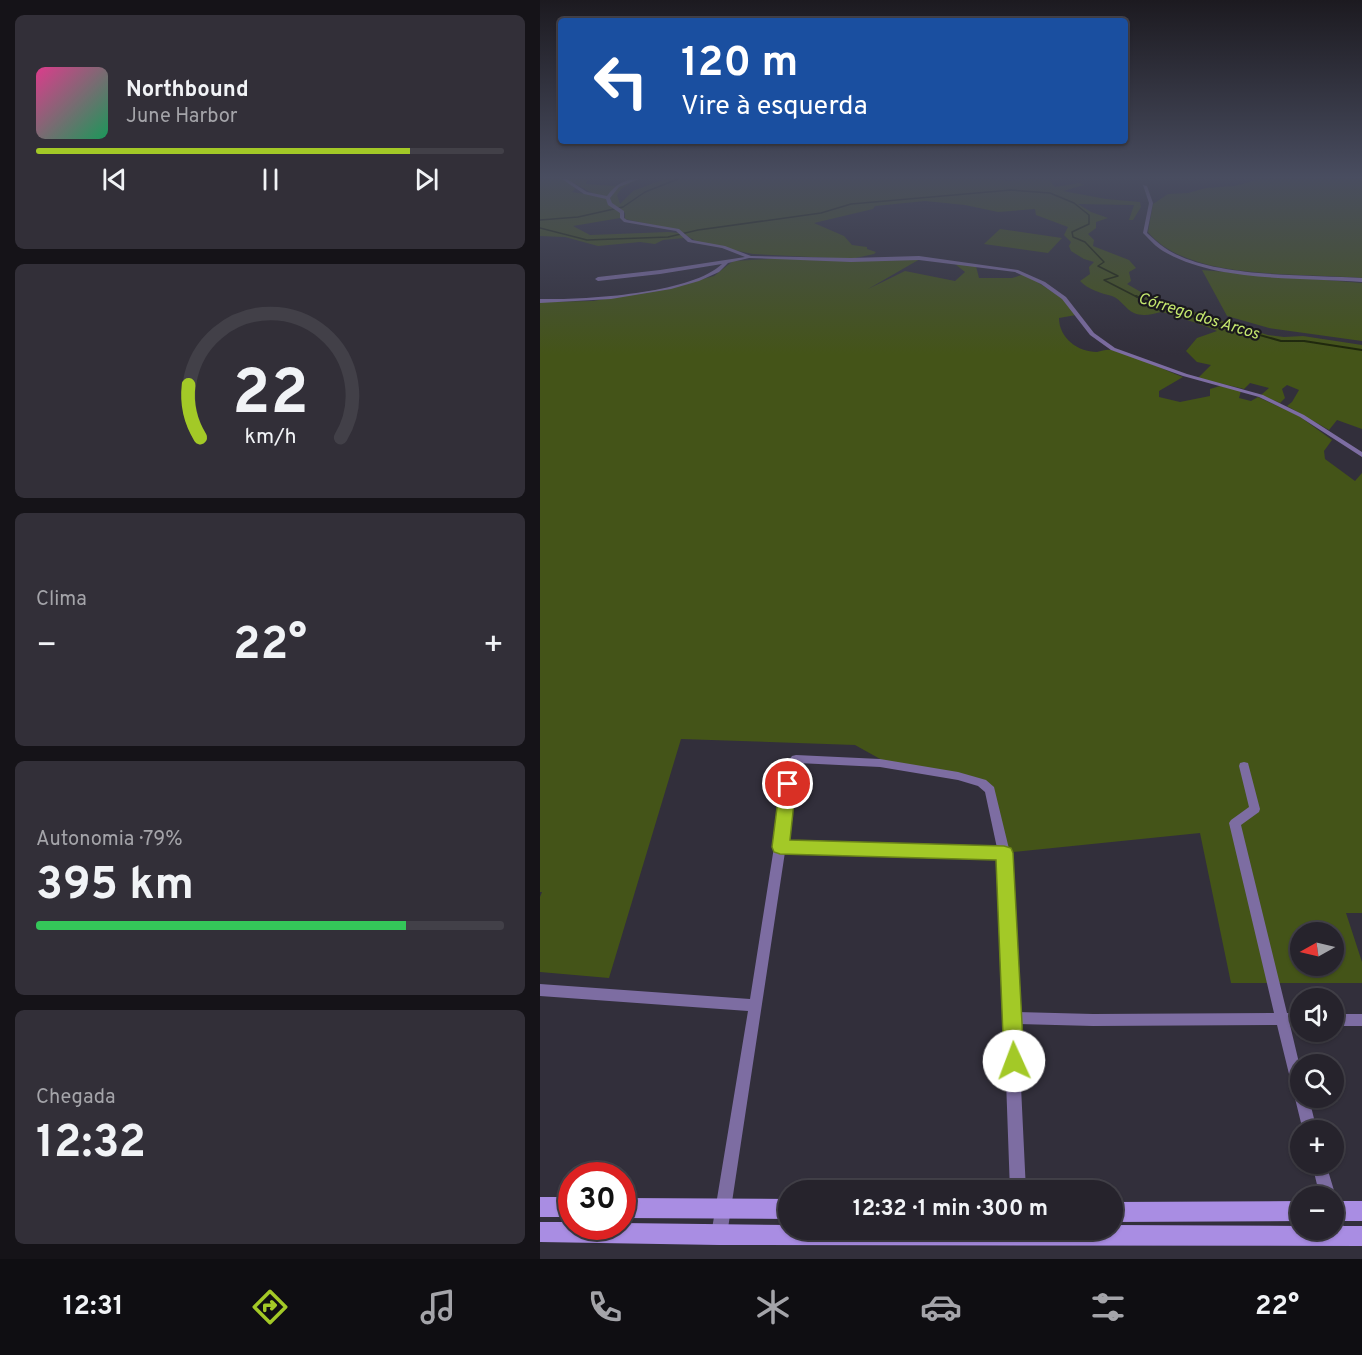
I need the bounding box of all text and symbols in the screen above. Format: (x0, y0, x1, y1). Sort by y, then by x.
text: 120 m (681, 38, 798, 91)
icon: left (582, 42, 660, 120)
text: Northbound (126, 77, 249, 104)
text: Vire à esquerda (681, 90, 868, 124)
text: June Harbor (126, 104, 238, 130)
icon: previous (98, 163, 131, 196)
icon: pause (254, 163, 287, 196)
icon: next (410, 163, 443, 196)
water label: Córrego dos Arcos (1135, 289, 1262, 345)
text: 22 (232, 357, 308, 436)
text: km/h (244, 424, 296, 451)
text: Clima (36, 587, 87, 613)
text: 22° (233, 618, 307, 675)
text: − (36, 626, 57, 668)
text: + (483, 626, 504, 668)
pin (762, 758, 813, 809)
icon: arrive (771, 767, 804, 800)
text: Autonomia · 79% (36, 827, 183, 853)
text: 395 km (36, 858, 194, 915)
north arrow (1290, 922, 1344, 976)
map controls (1290, 922, 1344, 1240)
button: sound (1290, 988, 1344, 1042)
position arrow (982, 1029, 1046, 1093)
button: search (1290, 1054, 1344, 1108)
text: Chegada (36, 1085, 116, 1111)
text: 12:32 (36, 1116, 146, 1173)
button: + (1290, 1120, 1344, 1174)
speed limit sign: 30 (558, 1162, 636, 1240)
button: − (1290, 1186, 1344, 1240)
text: 12:32 · 1 min · 300 m (853, 1196, 1048, 1223)
icon: directions (249, 1286, 291, 1328)
icon: music (417, 1286, 459, 1328)
icon: phone (584, 1286, 626, 1328)
icon: climate (752, 1286, 794, 1328)
icon: car (920, 1286, 962, 1328)
icon: filters (1087, 1286, 1129, 1328)
text: 12:31 (63, 1290, 124, 1324)
text: 22° (1255, 1290, 1299, 1324)

